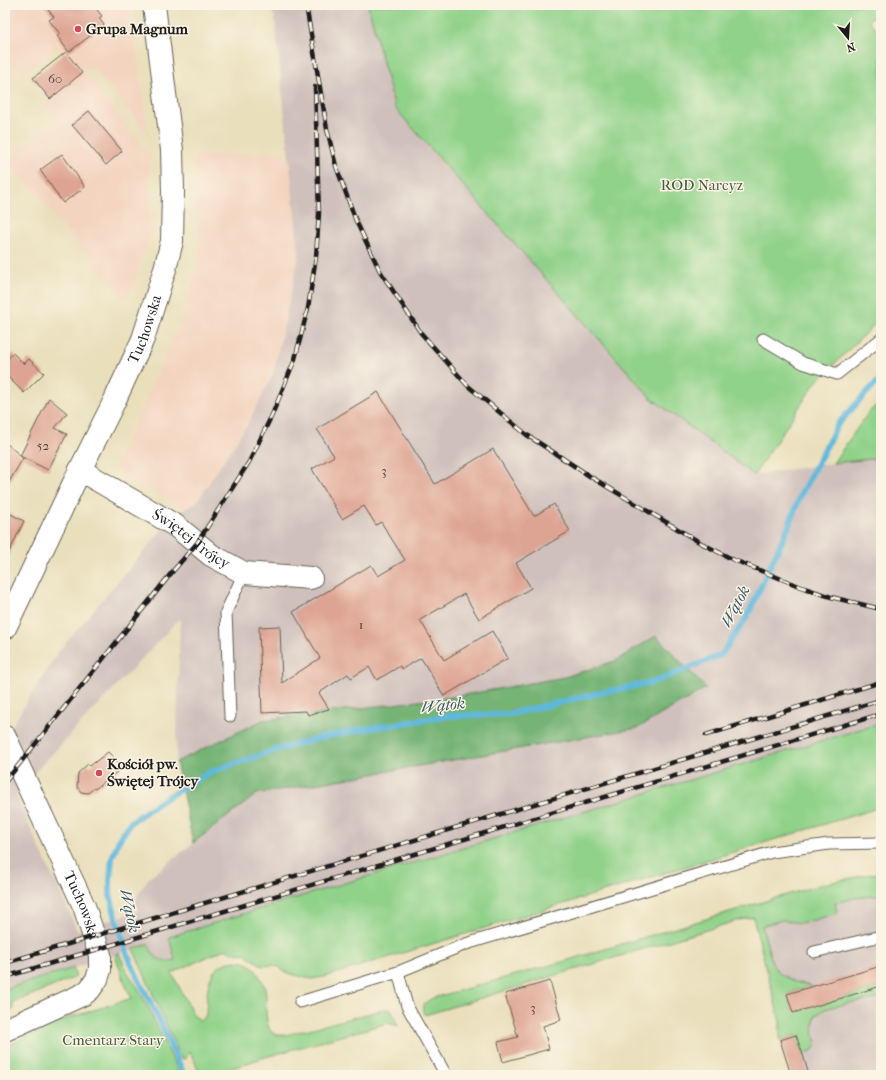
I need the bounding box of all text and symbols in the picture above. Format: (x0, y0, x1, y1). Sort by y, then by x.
north arrow (828, 18, 868, 58)
place label: Grupa Magnum (86, 20, 189, 38)
marker: Grupa Magnum (73, 24, 83, 34)
text: N (844, 40, 857, 55)
house number: 60 (48, 71, 62, 86)
park label: ROD Narcyz (661, 176, 743, 194)
street label: Tuchowska (124, 292, 166, 367)
house number: 52 (37, 438, 49, 453)
house number: 3 (381, 463, 387, 478)
street label: Świętej Trójcy (149, 505, 234, 573)
water label: Wątok (716, 582, 754, 630)
house number: 1 (359, 617, 363, 632)
water label: Wątok (420, 693, 466, 717)
place label: Kościół pw. Świętej Trójcy (107, 755, 199, 791)
marker: Kościół pw. Świętej Trójcy (94, 768, 104, 778)
street label: Tuchowska (60, 868, 104, 942)
water label: Wątok (116, 887, 144, 935)
house number: 3 (530, 1000, 536, 1015)
park label: Cmentarz Stary (62, 1031, 165, 1049)

